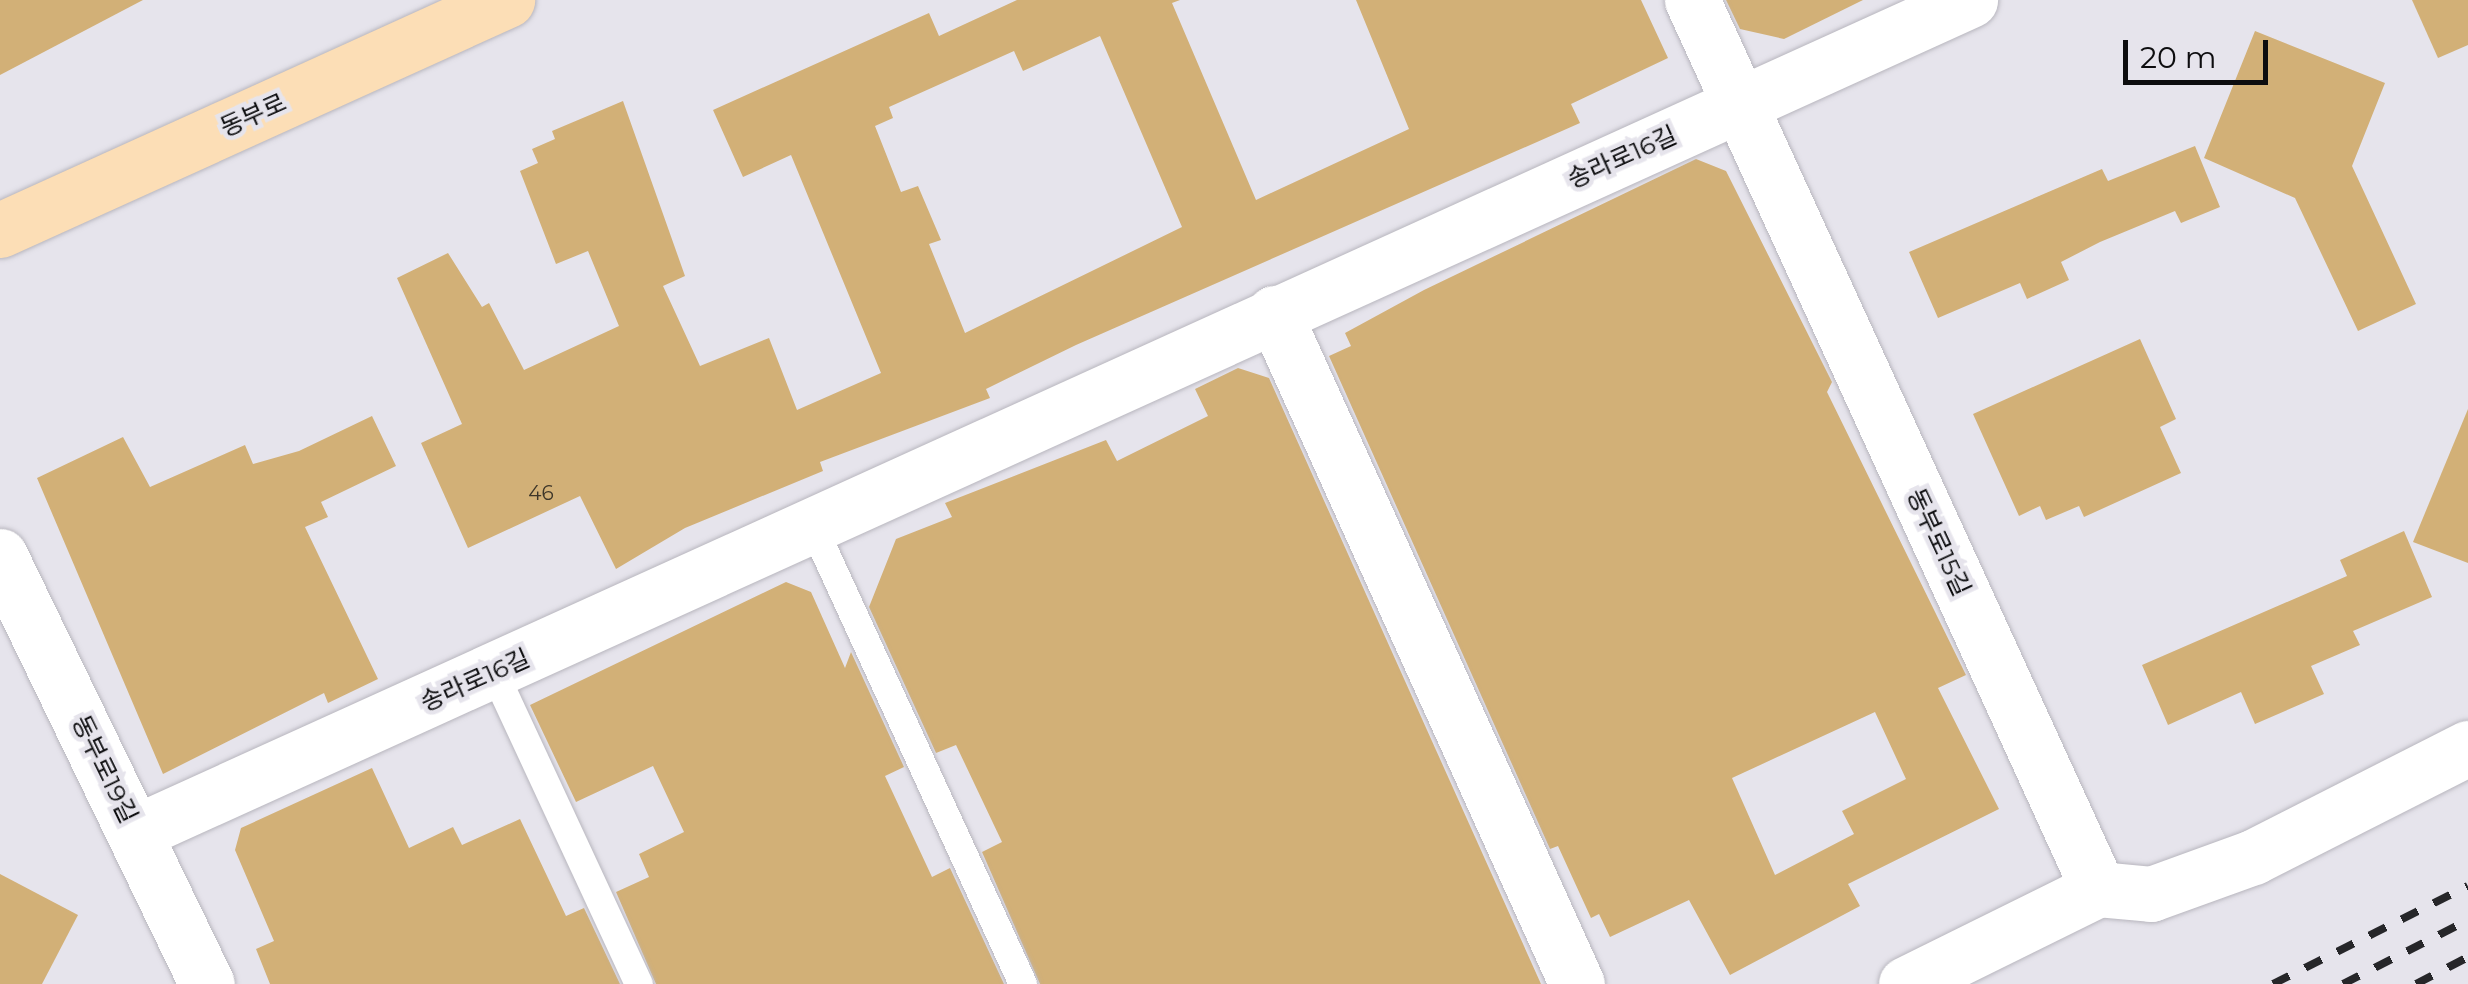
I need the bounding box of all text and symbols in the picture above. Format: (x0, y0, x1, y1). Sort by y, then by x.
scale bar (2128, 20, 2273, 82)
text: 20 m (2140, 39, 2217, 76)
street label: 동부로 (215, 87, 291, 143)
street label: 송라로16길 (1563, 120, 1681, 194)
house number: 46 (528, 481, 554, 505)
street label: 동부로15길 (1901, 483, 1977, 601)
street label: 송라로16길 (416, 643, 534, 717)
street label: 동부로19길 (66, 710, 144, 828)

